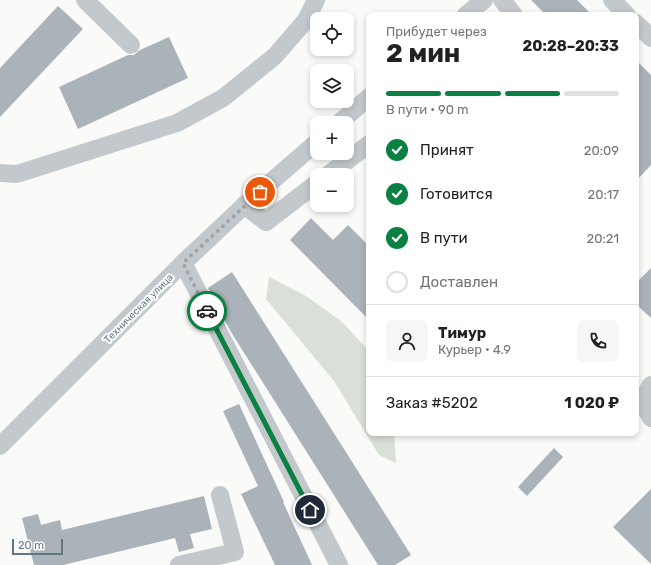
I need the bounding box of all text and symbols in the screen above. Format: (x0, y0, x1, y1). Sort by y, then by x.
map controls (310, 12, 354, 212)
button: locate (310, 12, 354, 56)
text: Прибудет через (386, 24, 487, 39)
text: 20:28–20:33 (523, 37, 619, 55)
text: 2 мин (386, 38, 460, 69)
button: layers (310, 64, 354, 108)
text: В пути · 90 m (386, 102, 469, 117)
button: + (310, 116, 354, 160)
icon: check (386, 139, 408, 161)
text: Принят (420, 141, 474, 159)
text: 20:09 (584, 143, 619, 158)
button: − (310, 168, 354, 212)
pin (243, 175, 277, 209)
icon: bag (249, 181, 271, 203)
icon: check (386, 183, 408, 205)
text: Готовится (420, 185, 493, 203)
text: 20:17 (588, 187, 619, 202)
icon: check (386, 227, 408, 249)
text: В пути (420, 229, 468, 247)
text: 20:21 (587, 231, 619, 246)
street label: Техническая улица (102, 272, 176, 346)
text: Доставлен (420, 273, 498, 291)
courier (187, 291, 227, 331)
icon: car (196, 300, 218, 322)
button: person (386, 320, 428, 362)
button: phone (577, 320, 619, 362)
text: Тимур (438, 324, 486, 342)
text: Курьер · 4.9 (438, 342, 511, 357)
text: Заказ #5202 (386, 394, 478, 412)
text: 1 020 ₽ (564, 394, 619, 412)
pin (293, 493, 327, 527)
icon: home (299, 499, 321, 521)
scale bar (12, 537, 63, 556)
text: 20 m (18, 539, 44, 552)

